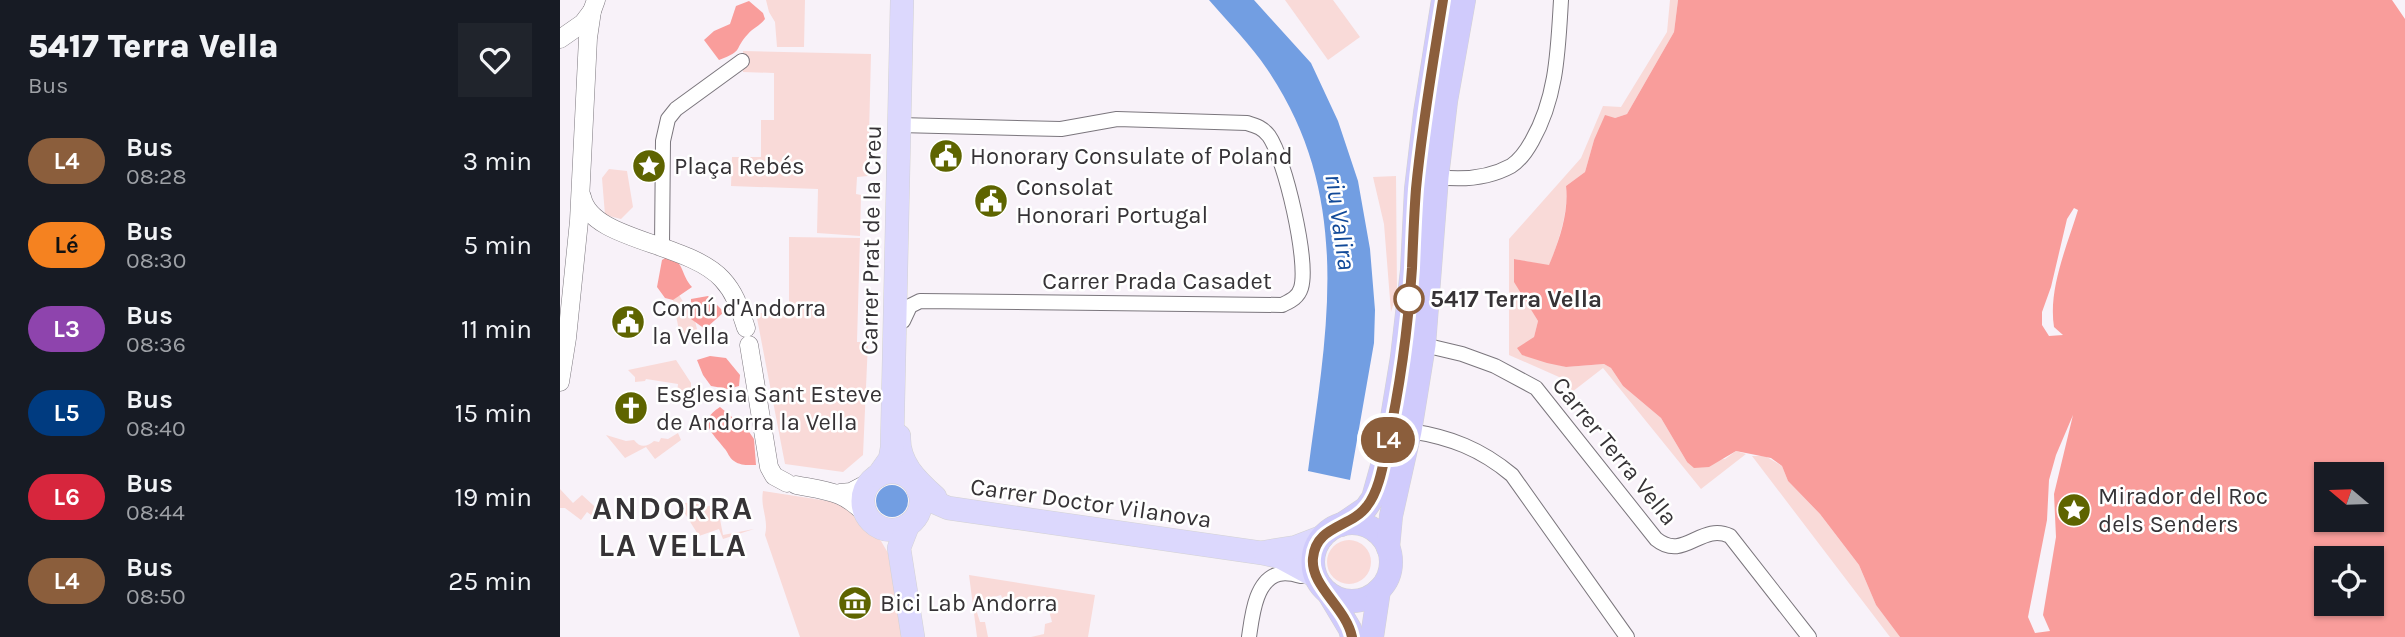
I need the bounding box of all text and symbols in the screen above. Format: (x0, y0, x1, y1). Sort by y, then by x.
button: heart (458, 23, 532, 97)
text: 5417 Terra Vella (28, 27, 279, 65)
text: Bus (28, 72, 68, 99)
street label: Carrer Prat de la Creu (855, 125, 887, 355)
text: Bus (126, 132, 173, 163)
public building icon: Honorary Consulate of Poland (927, 137, 965, 175)
place label: Honorary Consulate of Poland (970, 142, 1293, 170)
text: 3 min (463, 146, 532, 177)
text: L4 (53, 147, 80, 175)
place icon: Plaça Rebés (630, 147, 668, 185)
place label: Plaça Rebés (674, 152, 805, 180)
text: 08:28 (126, 163, 187, 190)
water label: riu Valira (1318, 172, 1363, 272)
place label: Consolat Honorari Portugal (1016, 173, 1208, 229)
public building icon: Consolat Honorari Portugal (972, 182, 1010, 220)
text: Bus (126, 216, 173, 247)
text: 5 min (463, 230, 532, 261)
text: Lé (54, 231, 79, 259)
text: 08:30 (126, 247, 186, 274)
street label: Carrer Prada Casadet (1042, 267, 1272, 295)
marker: 5417 Terra Vella (1394, 284, 1424, 314)
place label: 5417 Terra Vella (1430, 285, 1602, 313)
place label: Comú d'Andorra la Vella (652, 294, 826, 350)
text: Bus (126, 300, 173, 331)
public building icon: Comú d'Andorra la Vella (609, 303, 647, 341)
text: 11 min (461, 314, 532, 345)
text: L3 (53, 315, 80, 343)
text: 08:36 (126, 331, 186, 358)
street label: Carrer Terra Vella (1547, 371, 1683, 531)
place label: Esglesia Sant Esteve de Andorra la Vella (656, 380, 882, 436)
text: Bus (126, 384, 173, 415)
church icon: Esglesia Sant Esteve de Andorra la Vella (612, 389, 650, 427)
text: 15 min (455, 398, 532, 429)
text: L5 (54, 399, 79, 427)
text: 08:40 (126, 415, 186, 442)
line badge: L4 (1356, 417, 1420, 463)
text: L4 (1375, 426, 1401, 454)
north arrow (2314, 462, 2384, 532)
map controls (2314, 462, 2384, 616)
text: Bus (126, 468, 173, 499)
street label: Carrer Doctor Vilanova (969, 472, 1213, 534)
text: 19 min (454, 482, 532, 513)
place label: Mirador del Roc dels Senders (2098, 482, 2268, 538)
text: L6 (53, 483, 80, 511)
district label: ANDORRA LA VELLA (592, 490, 754, 564)
place icon: Mirador del Roc dels Senders (2055, 491, 2093, 529)
text: 08:44 (126, 499, 185, 526)
button: locate (2314, 546, 2384, 616)
text: Bus (126, 552, 173, 583)
text: 25 min (448, 566, 532, 597)
text: L4 (53, 567, 80, 595)
text: 08:50 (126, 583, 186, 610)
museum icon: Bici Lab Andorra (836, 584, 874, 622)
place label: Bici Lab Andorra (880, 589, 1058, 617)

